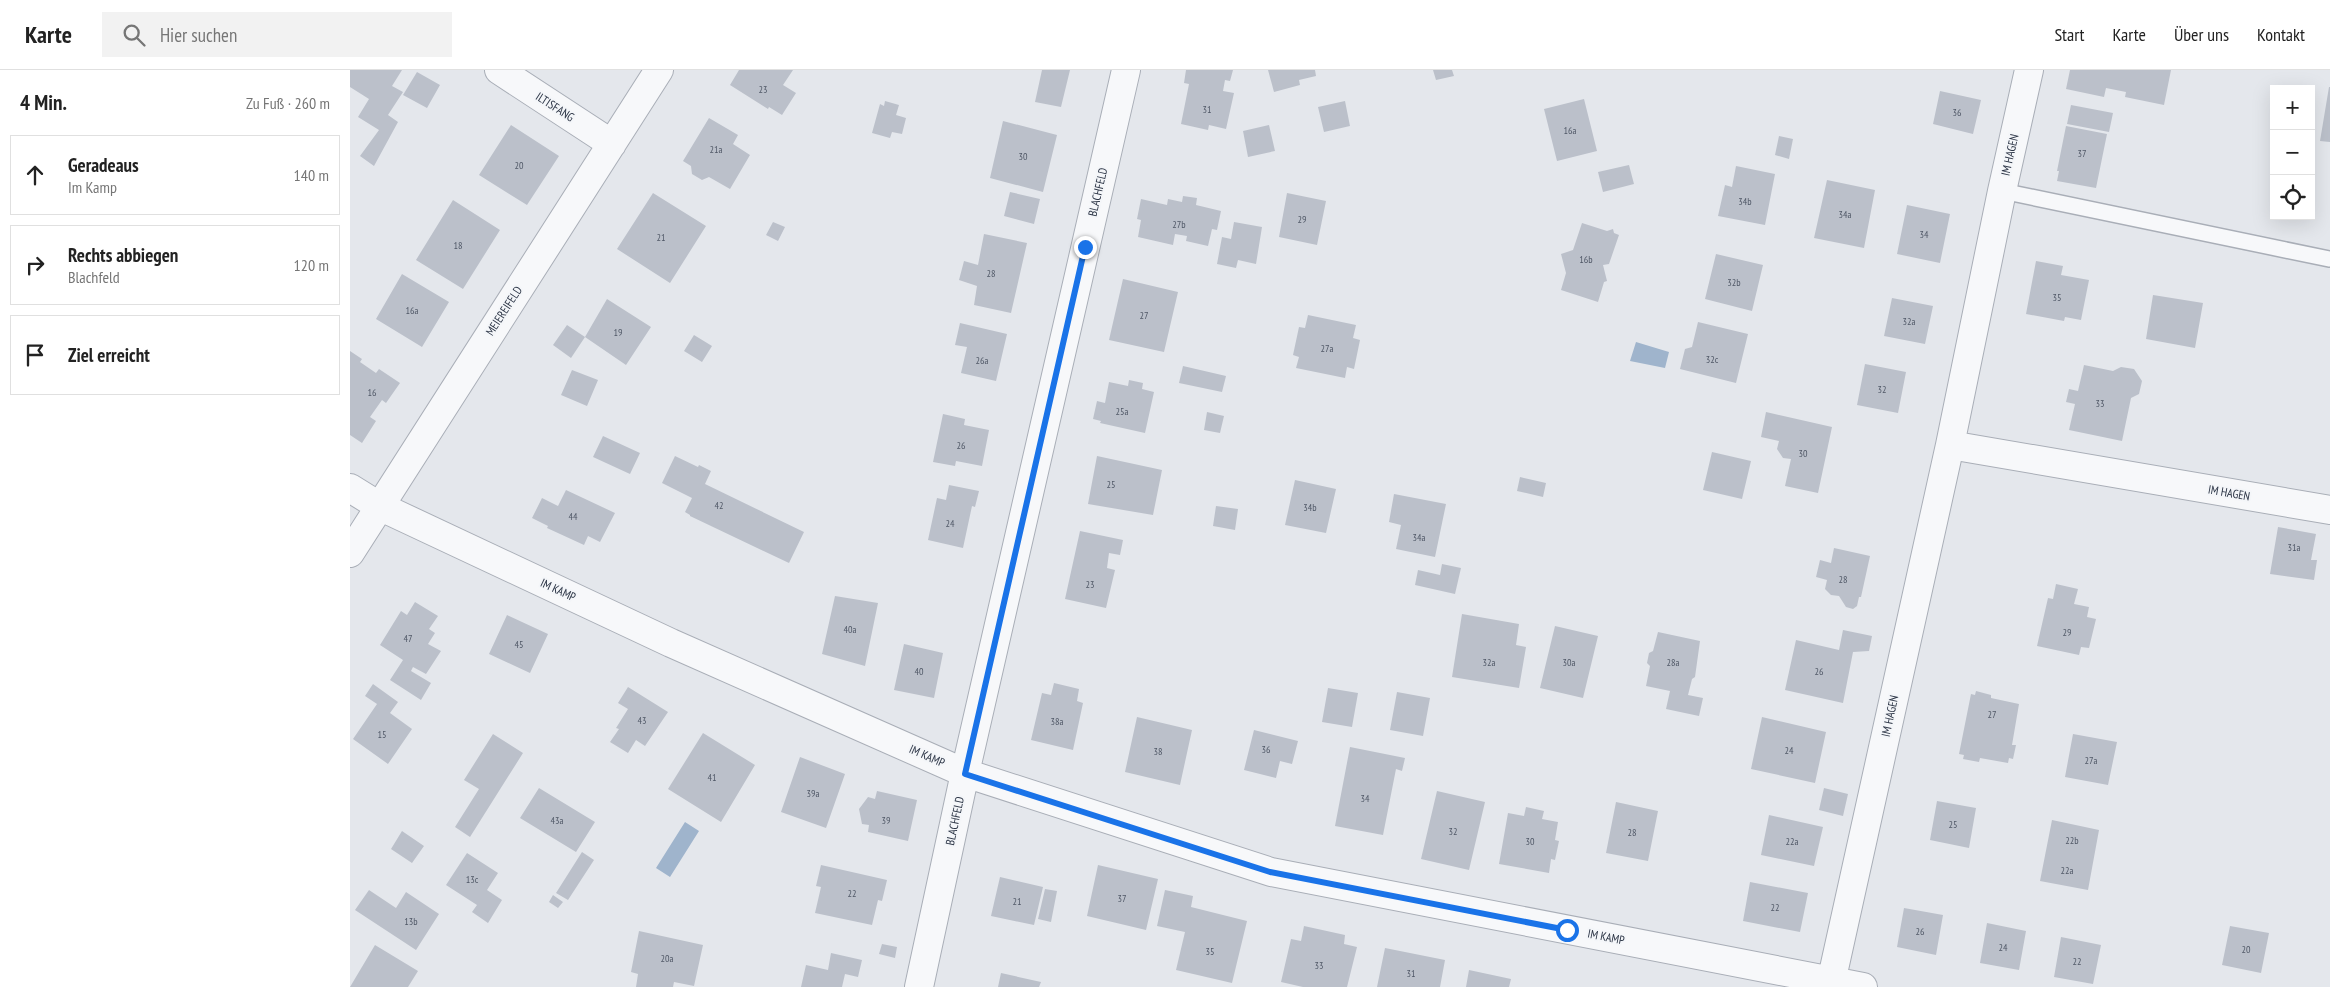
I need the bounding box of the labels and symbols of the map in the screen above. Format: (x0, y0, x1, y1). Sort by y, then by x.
house number: 23 (759, 83, 768, 96)
street label: ILTISFANG (533, 89, 577, 125)
house number: 31 (1203, 103, 1212, 116)
house number: 36 (1953, 106, 1962, 119)
house number: 16a (1564, 124, 1577, 137)
street label: IM HAGEN (1997, 133, 2022, 177)
house number: 21a (710, 143, 723, 156)
house number: 37 (2078, 147, 2087, 160)
house number: 30 (1019, 150, 1028, 163)
house number: 20 (515, 159, 524, 172)
street label: BLACHFELD (1085, 166, 1110, 218)
house number: 34b (1738, 195, 1752, 208)
house number: 34a (1839, 208, 1852, 221)
house number: 29 (1298, 213, 1307, 226)
house number: 27b (1172, 218, 1186, 231)
house number: 34 (1920, 228, 1929, 241)
house number: 21 (657, 231, 666, 244)
route end (1074, 236, 1097, 259)
house number: 18 (454, 239, 463, 252)
house number: 16b (1579, 253, 1593, 266)
house number: 28 (987, 267, 996, 280)
house number: 32b (1727, 276, 1741, 289)
street label: MEIEREIFELD (482, 283, 525, 338)
house number: 35 (2053, 291, 2062, 304)
house number: 16a (406, 304, 419, 317)
house number: 27 (1140, 309, 1149, 322)
house number: 32a (1903, 315, 1916, 328)
house number: 19 (614, 326, 623, 339)
house number: 27a (1321, 342, 1333, 355)
house number: 32c (1706, 353, 1719, 366)
house number: 26a (976, 354, 989, 367)
house number: 32 (1878, 383, 1887, 396)
house number: 16 (368, 386, 377, 399)
house number: 33 (2096, 397, 2105, 410)
house number: 25a (1116, 405, 1129, 418)
house number: 26 (957, 439, 966, 452)
house number: 30 (1799, 447, 1808, 460)
house number: 25 (1107, 478, 1116, 491)
street label: IM HAGEN (2207, 481, 2251, 504)
house number: 42 (715, 499, 724, 512)
house number: 34b (1303, 501, 1317, 514)
house number: 44 (569, 510, 578, 523)
house number: 24 (946, 517, 955, 530)
house number: 34a (1413, 531, 1426, 544)
house number: 31a (2288, 541, 2301, 554)
house number: 28 (1839, 573, 1848, 586)
street label: IM KAMP (538, 575, 579, 604)
house number: 23 (1086, 578, 1095, 591)
house number: 40a (844, 623, 857, 636)
house number: 29 (2063, 626, 2072, 639)
house number: 47 (404, 632, 413, 645)
house number: 45 (515, 638, 524, 651)
house number: 32a (1483, 656, 1496, 669)
house number: 30a (1563, 656, 1576, 669)
house number: 28a (1667, 656, 1680, 669)
house number: 40 (915, 665, 924, 678)
house number: 26 (1815, 665, 1824, 678)
street label: IM HAGEN (1878, 694, 1901, 738)
house number: 27 (1988, 708, 1997, 721)
house number: 43 (638, 714, 647, 727)
house number: 38a (1051, 715, 1064, 728)
house number: 15 (378, 728, 387, 741)
street label: IM KAMP (907, 741, 948, 770)
house number: 36 (1262, 743, 1271, 756)
house number: 24 (1785, 744, 1794, 757)
house number: 38 (1154, 745, 1163, 758)
house number: 27a (2085, 754, 2097, 767)
house number: 41 (708, 771, 717, 784)
house number: 39a (807, 787, 820, 800)
house number: 34 (1361, 792, 1370, 805)
street label: BLACHFELD (942, 795, 967, 847)
house number: 43a (551, 814, 564, 827)
house number: 39 (882, 814, 891, 827)
house number: 25 (1949, 818, 1958, 831)
house number: 32 (1449, 825, 1458, 838)
house number: 28 (1628, 826, 1637, 839)
house number: 22b (2065, 834, 2079, 847)
house number: 30 (1526, 835, 1535, 848)
house number: 22a (1786, 835, 1799, 848)
house number: 22a (2061, 864, 2074, 877)
house number: 13c (466, 873, 479, 886)
house number: 22 (848, 887, 857, 900)
house number: 37 (1118, 892, 1127, 905)
house number: 21 (1013, 895, 1022, 908)
house number: 22 (1771, 901, 1780, 914)
house number: 13b (404, 915, 418, 928)
route start (1556, 919, 1579, 942)
house number: 26 (1916, 925, 1925, 938)
street label: IM KAMP (1586, 926, 1626, 948)
house number: 24 (1999, 941, 2008, 954)
house number: 20 (2242, 943, 2251, 956)
house number: 35 (1206, 945, 1215, 958)
house number: 20a (661, 952, 674, 965)
house number: 22 (2073, 955, 2082, 968)
house number: 33 (1315, 959, 1324, 972)
house number: 31 (1407, 967, 1416, 980)

